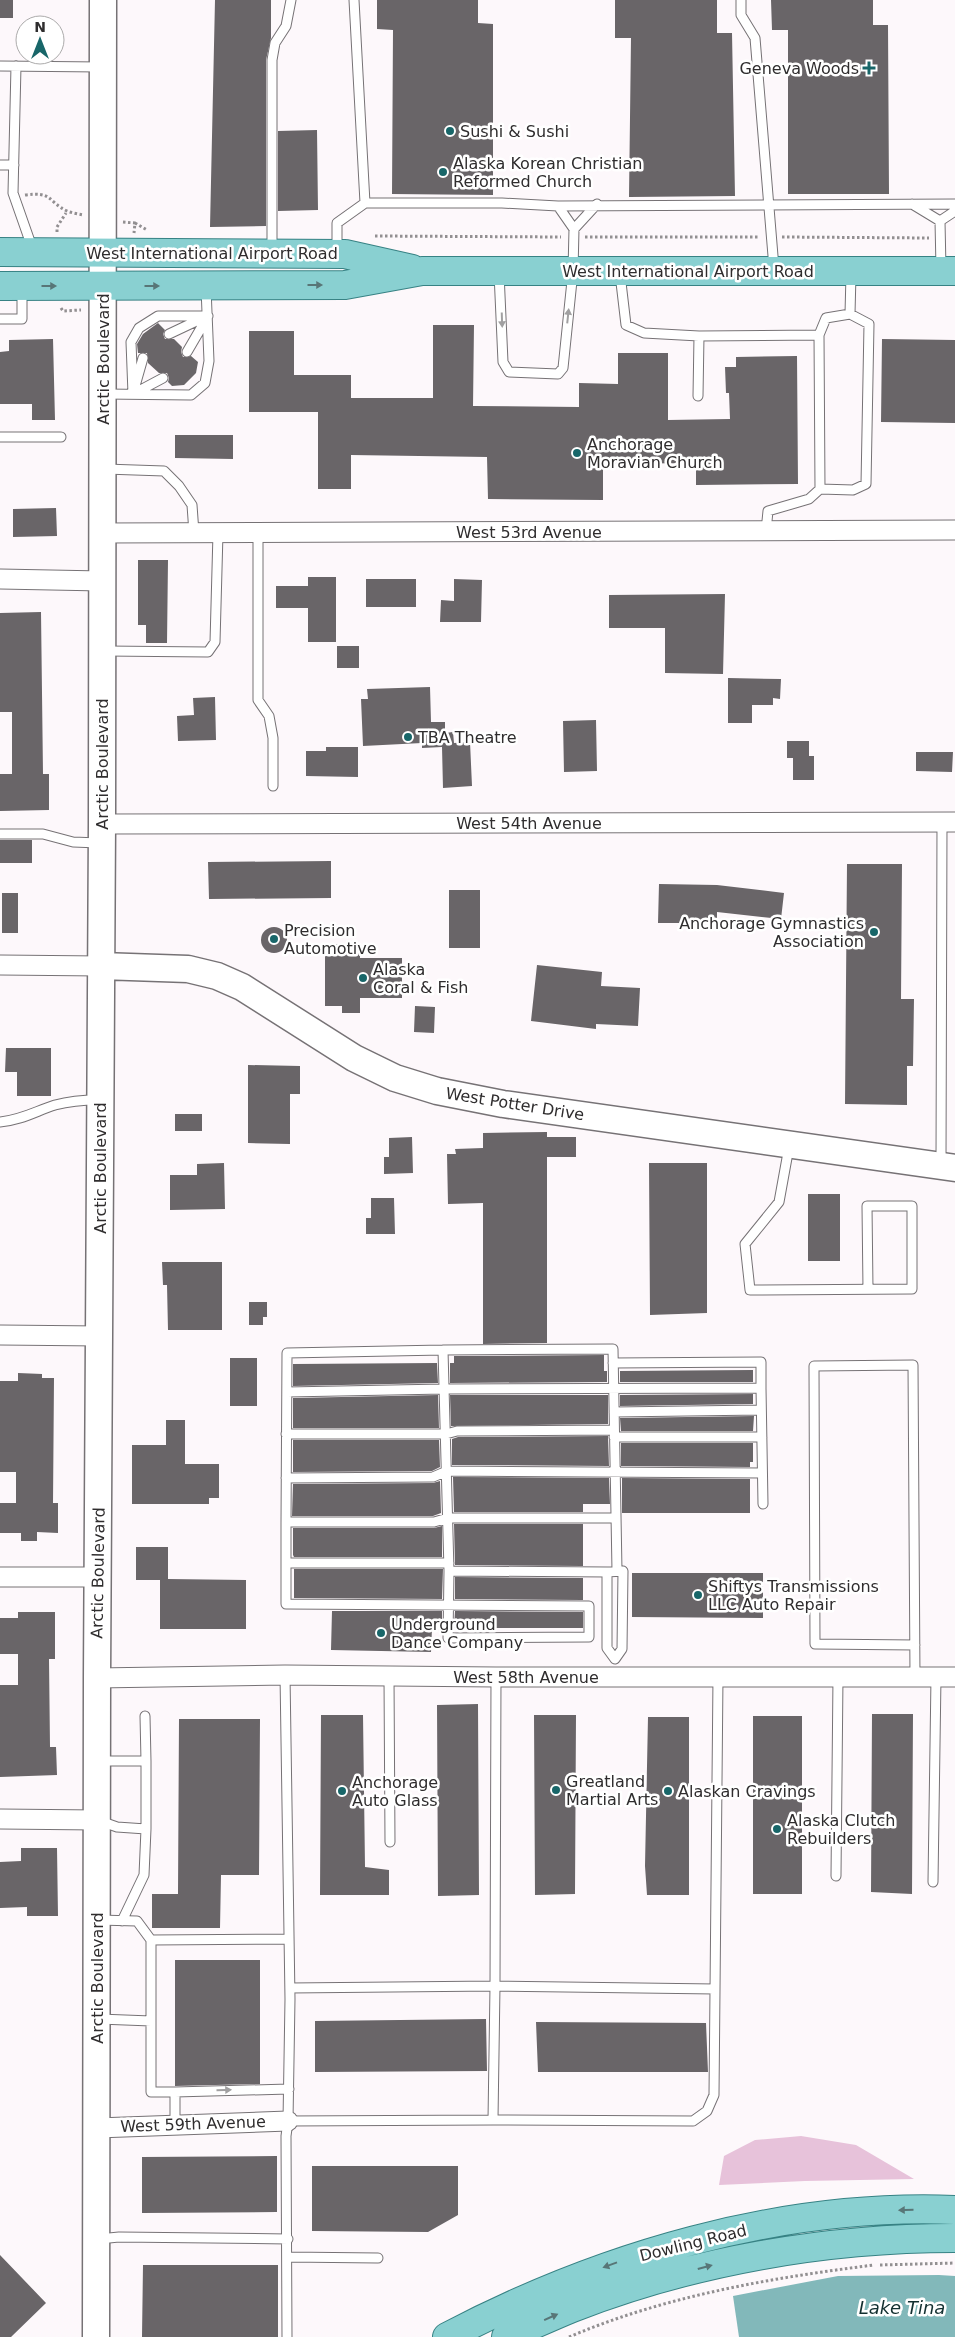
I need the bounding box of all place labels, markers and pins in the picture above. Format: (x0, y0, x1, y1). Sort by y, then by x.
place label: Geneva Woods (739, 59, 859, 78)
marker: Geneva Woods (863, 62, 875, 74)
place label: Sushi & Sushi (460, 122, 569, 141)
marker: Sushi & Sushi (444, 125, 456, 137)
place label: Alaska Korean Christian Reformed Church (453, 154, 642, 191)
marker: Alaska Korean Christian Reformed Church (437, 166, 449, 178)
place label: Anchorage Moravian Church (587, 435, 723, 472)
marker: Anchorage Moravian Church (571, 447, 583, 459)
place label: TBA Theatre (417, 728, 517, 747)
marker: TBA Theatre (402, 731, 414, 743)
place label: Anchorage Gymnastics Association (679, 914, 864, 951)
place label: Precision Automotive (284, 921, 377, 958)
marker: Anchorage Gymnastics Association (868, 926, 880, 938)
marker: Precision Automotive (268, 933, 280, 945)
place label: Alaska Coral & Fish (373, 960, 468, 997)
marker: Alaska Coral & Fish (357, 972, 369, 984)
place label: Shiftys Transmissions LLC Auto Repair (708, 1577, 879, 1614)
marker: Shiftys Transmissions LLC Auto Repair (692, 1589, 704, 1601)
place label: Underground Dance Company (391, 1615, 523, 1652)
marker: Underground Dance Company (375, 1627, 387, 1639)
place label: Greatland Martial Arts (566, 1772, 658, 1809)
place label: Anchorage Auto Glass (352, 1773, 438, 1810)
place label: Alaskan Cravings (678, 1782, 816, 1801)
marker: Greatland Martial Arts (550, 1784, 562, 1796)
marker: Anchorage Auto Glass (336, 1785, 348, 1797)
marker: Alaskan Cravings (662, 1785, 674, 1797)
place label: Alaska Clutch Rebuilders (787, 1811, 895, 1848)
marker: Alaska Clutch Rebuilders (771, 1823, 783, 1835)

